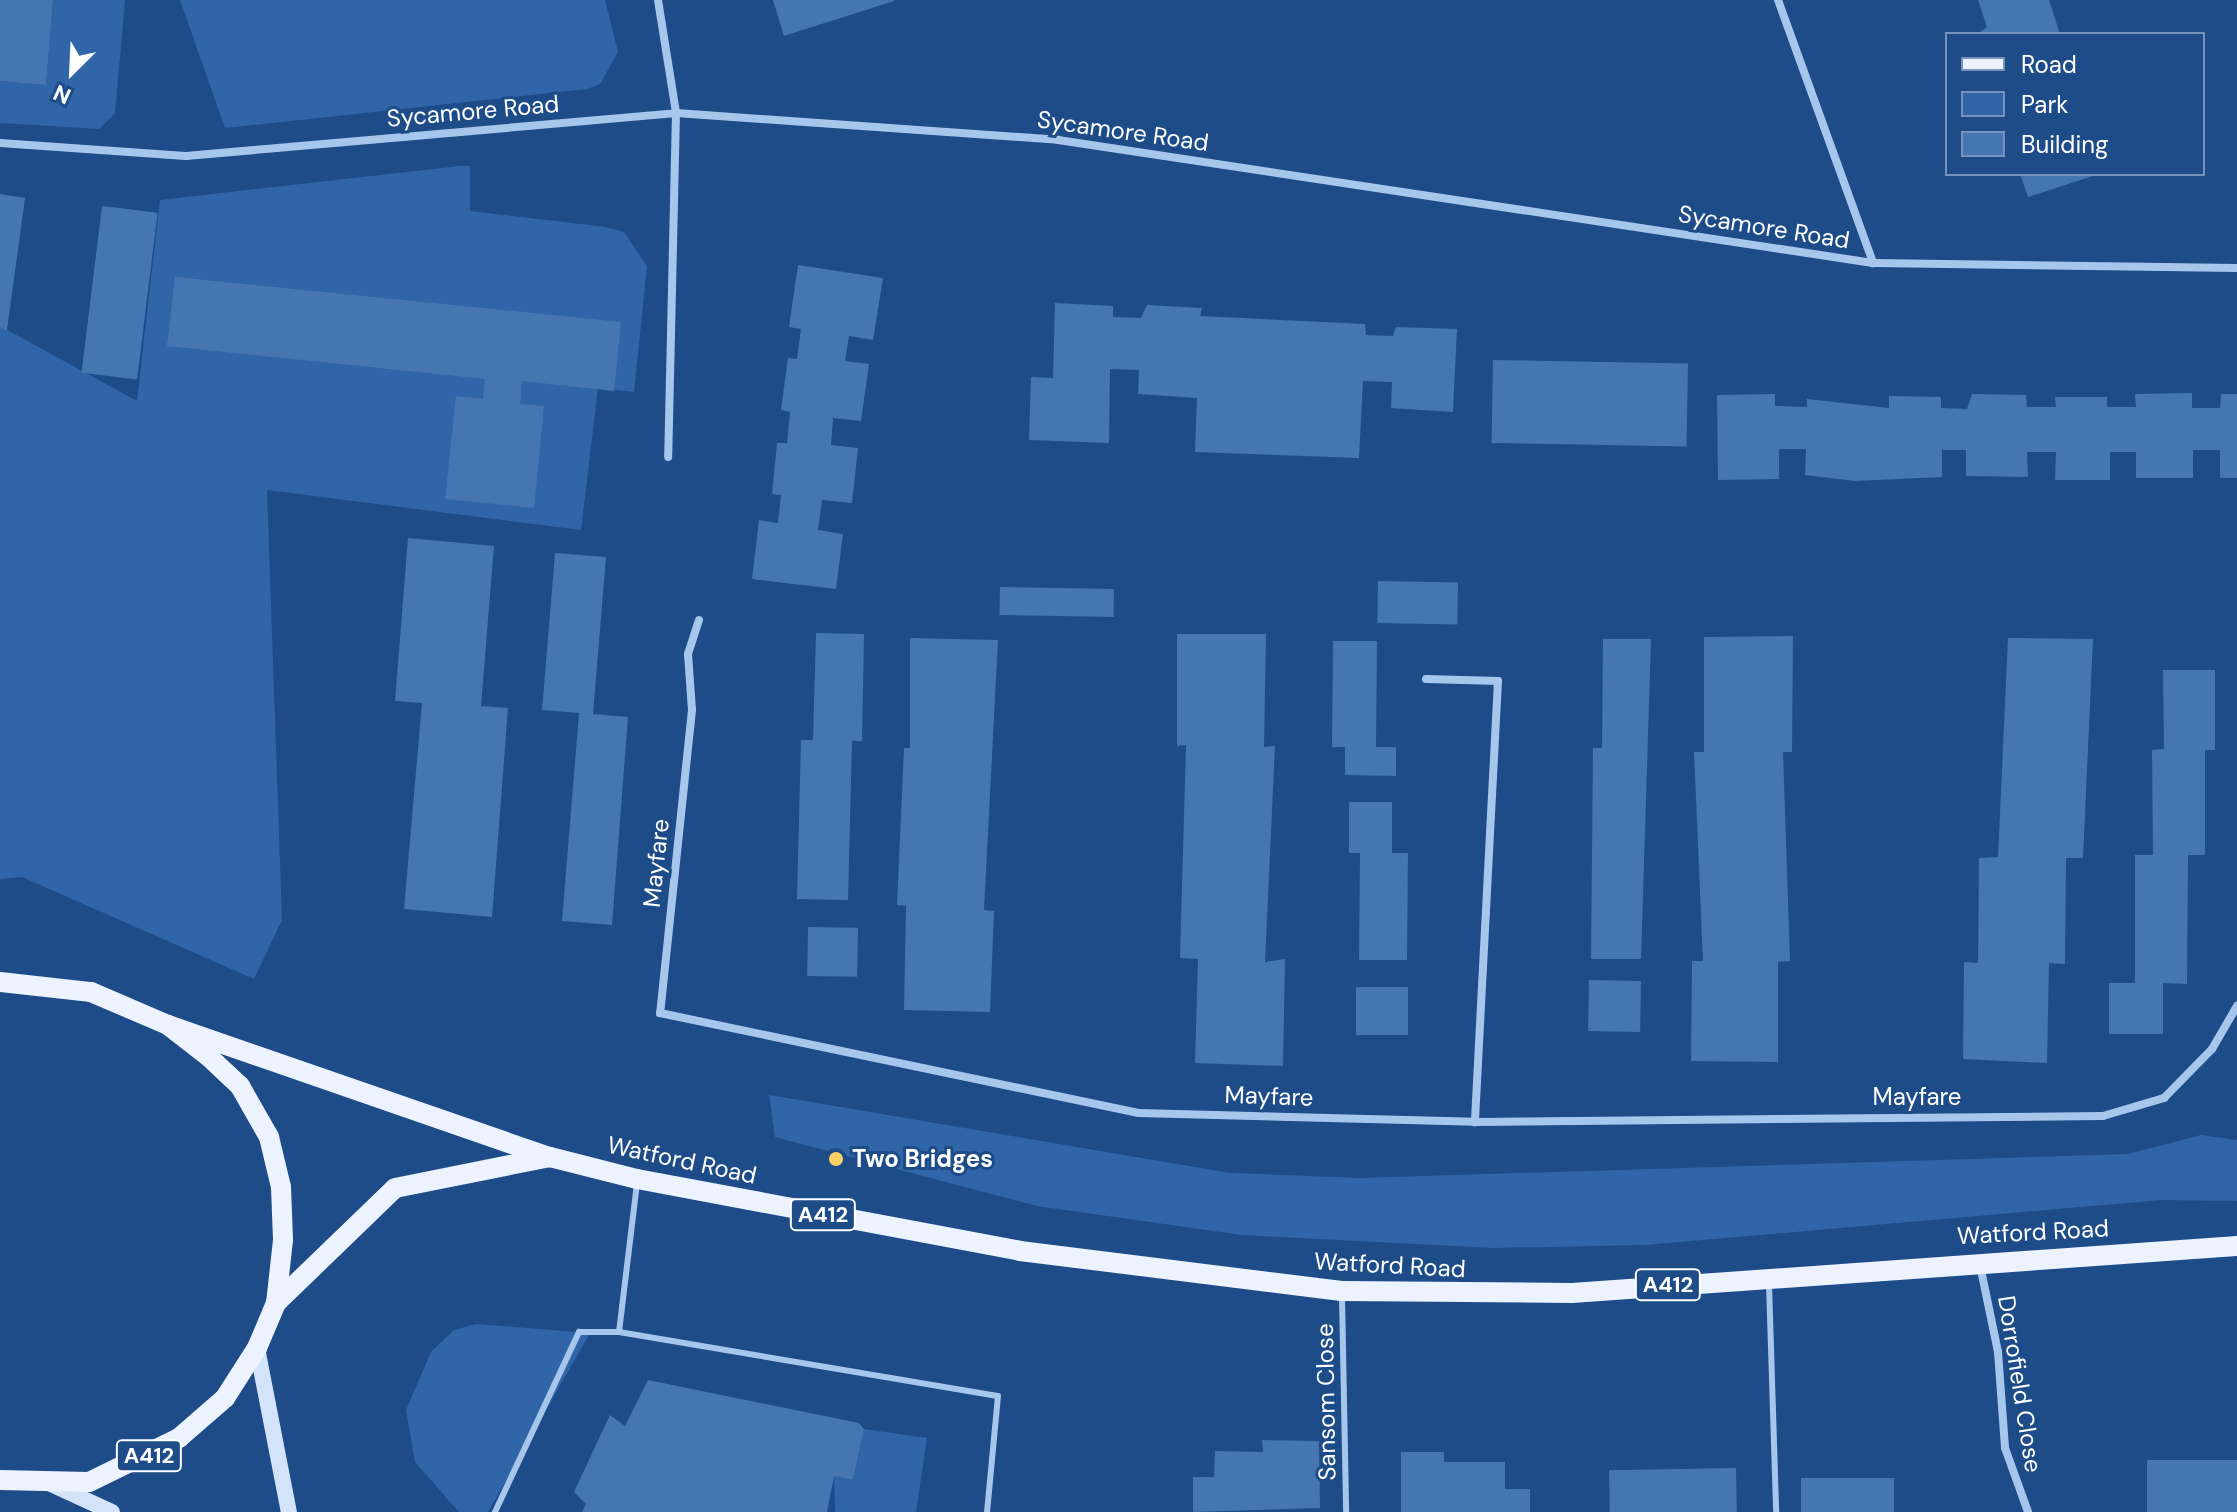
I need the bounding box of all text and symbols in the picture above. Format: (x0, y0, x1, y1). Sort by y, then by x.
north arrow (32, 32, 112, 112)
legend (1945, 32, 2205, 176)
text: Road (2021, 49, 2077, 80)
text: N (49, 78, 75, 111)
street label: Sycamore Road (386, 89, 560, 133)
text: Park (2021, 89, 2068, 120)
street label: Sycamore Road (1035, 105, 1211, 157)
text: Building (2021, 129, 2108, 160)
street label: Sycamore Road (1676, 199, 1852, 255)
street label: Mayfare (637, 817, 675, 909)
street label: Mayfare (1224, 1080, 1314, 1112)
street label: Mayfare (1872, 1083, 1962, 1111)
street label: Watford Road (605, 1130, 759, 1190)
place label: Two Bridges (852, 1145, 993, 1173)
marker: Two Bridges (827, 1150, 845, 1168)
road number: A412 (789, 1197, 857, 1233)
street label: Watford Road (1956, 1214, 2110, 1250)
street label: Watford Road (1313, 1247, 1467, 1283)
road number: A412 (1634, 1267, 1702, 1303)
street label: Dorrofield Close (1992, 1294, 2048, 1474)
street label: Sansom Close (1310, 1323, 1342, 1481)
road number: A412 (115, 1438, 183, 1474)

